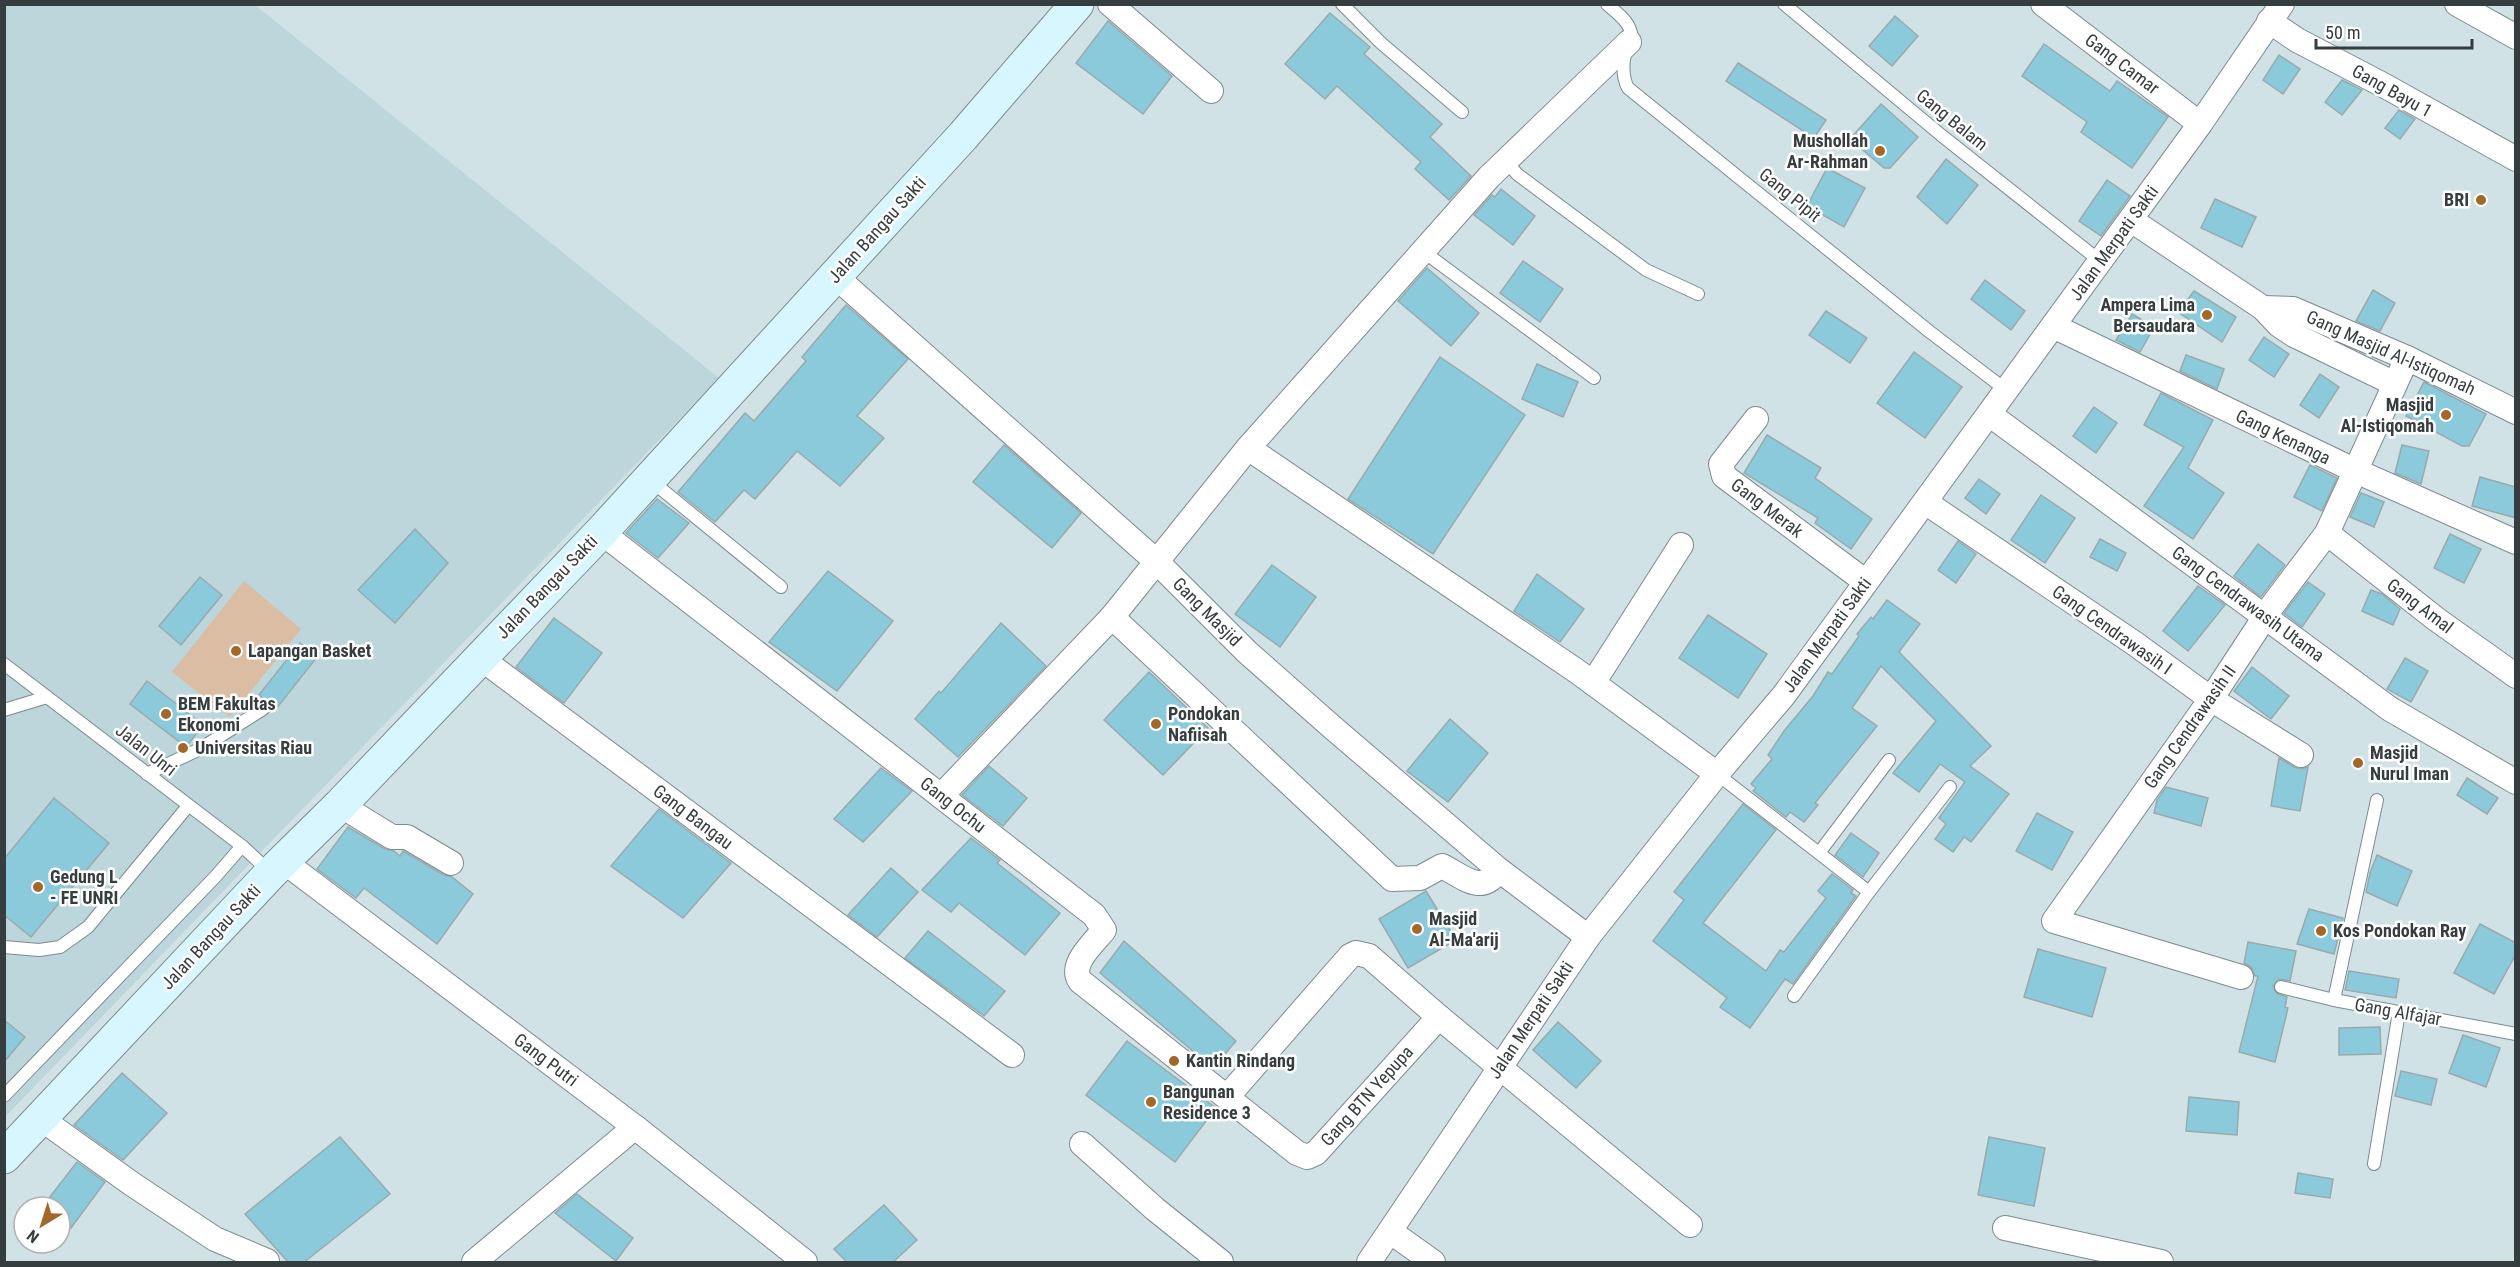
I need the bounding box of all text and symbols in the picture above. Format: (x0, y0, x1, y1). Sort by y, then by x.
scale bar (2316, 12, 2472, 50)
text: 50 m (2325, 22, 2360, 43)
street label: Gang Camar (2081, 29, 2164, 99)
street label: Gang Bayu 1 (2348, 60, 2436, 121)
street label: Gang Balam (1912, 84, 1992, 155)
place label: Mushollah Ar-Rahman (1787, 130, 1868, 172)
marker: Mushollah Ar-Rahman (1873, 144, 1887, 158)
street label: Gang Pipit (1755, 163, 1825, 226)
street label: Jalan Bangau Sakti (823, 172, 930, 287)
street label: Jalan Merpati Sakti (2065, 181, 2162, 304)
place label: BRI (2444, 189, 2469, 210)
marker: BRI (2474, 193, 2488, 207)
place label: Ampera Lima Bersaudara (2100, 294, 2195, 336)
street label: Gang Masjid Al-Istiqomah (2303, 306, 2479, 399)
marker: Ampera Lima Bersaudara (2200, 308, 2214, 322)
place label: Masjid Al-Istiqomah (2341, 394, 2434, 436)
street label: Gang Kenanga (2233, 405, 2334, 468)
marker: Masjid Al-Istiqomah (2439, 408, 2453, 422)
street label: Gang Merak (1727, 474, 1808, 542)
street label: Jalan Bangau Sakti (492, 530, 601, 643)
street label: Gang Cendrawasih Utama (2168, 541, 2328, 666)
street label: Gang Masjid (1169, 573, 1246, 650)
street label: Jalan Merpati Sakti (1778, 573, 1875, 696)
street label: Gang Amal (2383, 574, 2458, 637)
street label: Gang Cendrawasih I (2049, 581, 2176, 679)
place label: Lapangan Basket (248, 640, 372, 661)
marker: Lapangan Basket (229, 644, 243, 658)
street label: Gang Cendrawasih II (2139, 661, 2240, 792)
place label: BEM Fakultas Ekonomi (178, 693, 276, 735)
place label: Pondokan Nafiisah (1168, 703, 1240, 745)
marker: BEM Fakultas Ekonomi (159, 707, 173, 721)
marker: Pondokan Nafiisah (1149, 717, 1163, 731)
street label: Jalan Unri (112, 719, 181, 780)
place label: Universitas Riau (195, 737, 312, 758)
marker: Universitas Riau (176, 741, 190, 755)
place label: Masjid Nurul Iman (2370, 742, 2449, 784)
marker: Masjid Nurul Iman (2351, 756, 2365, 770)
street label: Gang Ochu (916, 772, 990, 837)
street label: Gang Bangau (649, 780, 737, 853)
place label: Gedung L - FE UNRI (50, 866, 118, 908)
marker: Gedung L - FE UNRI (31, 880, 45, 894)
street label: Jalan Bangau Sakti (157, 880, 265, 994)
place label: Masjid Al-Ma'arij (1429, 908, 1499, 950)
place label: Kos Pondokan Ray (2333, 920, 2466, 941)
marker: Masjid Al-Ma'arij (1410, 922, 1424, 936)
marker: Kos Pondokan Ray (2314, 924, 2328, 938)
street label: Jalan Merpati Sakti (1484, 957, 1578, 1082)
street label: Gang Alfajar (2353, 994, 2444, 1030)
street label: Gang Putri (510, 1029, 582, 1090)
street label: Gang BTN Yepupa (1316, 1041, 1417, 1150)
place label: Kantin Rindang (1186, 1050, 1295, 1071)
marker: Kantin Rindang (1167, 1054, 1181, 1068)
place label: Bangunan Residence 3 (1163, 1081, 1251, 1123)
marker: Bangunan Residence 3 (1144, 1095, 1158, 1109)
north arrow (12, 1195, 72, 1255)
text: N (23, 1226, 43, 1247)

